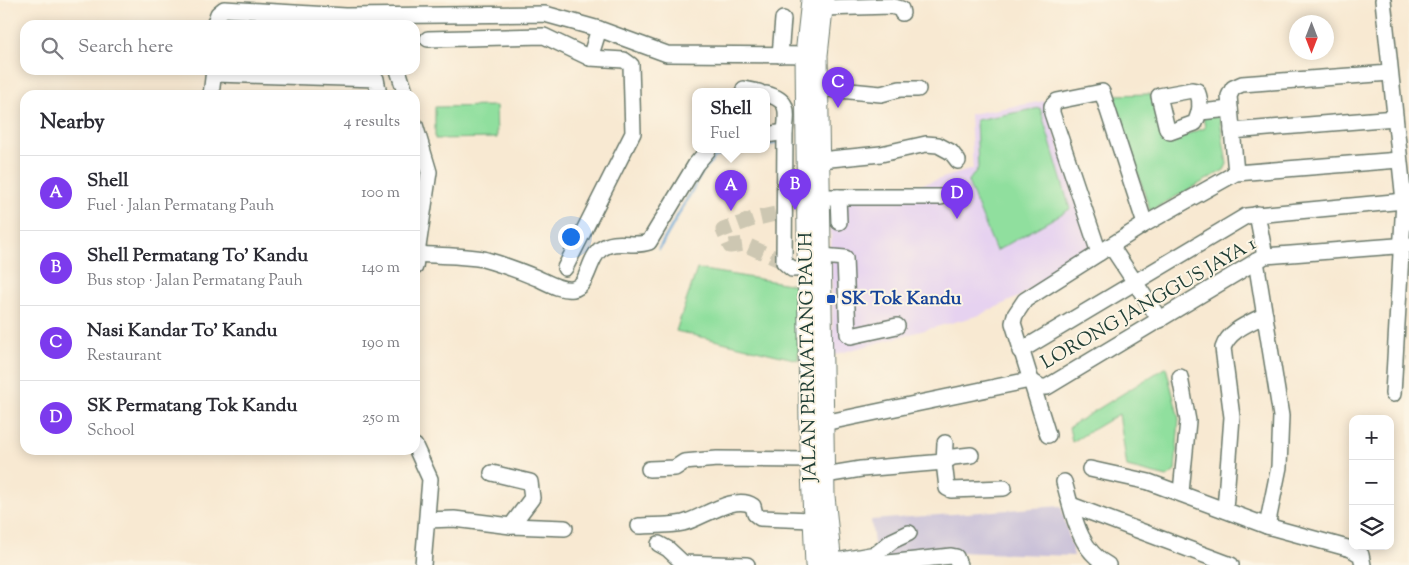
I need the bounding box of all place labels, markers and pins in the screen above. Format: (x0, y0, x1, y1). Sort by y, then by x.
pin: C (822, 67, 854, 108)
pin: B (779, 169, 811, 210)
pin: A (715, 170, 747, 211)
pin: D (941, 178, 973, 219)
place label: SK Tok Kandu (841, 286, 962, 313)
marker: SK Tok Kandu (825, 293, 837, 305)

